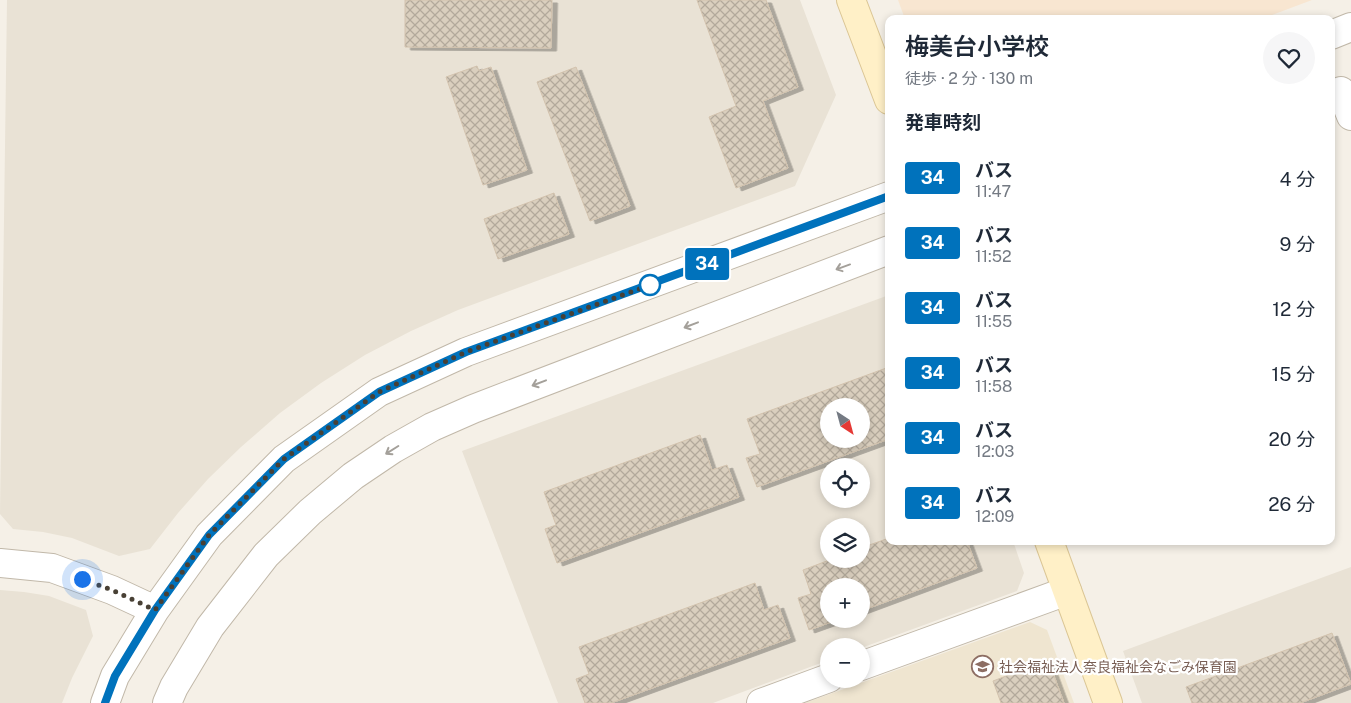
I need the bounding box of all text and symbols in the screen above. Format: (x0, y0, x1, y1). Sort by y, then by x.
text: 梅美台小学校 (905, 32, 1049, 60)
button: heart (1263, 32, 1315, 84)
text: 徒歩 · 2 分 · 130 m (905, 69, 1033, 88)
text: 発車時刻 (905, 111, 981, 133)
text: バス (975, 159, 1013, 181)
text: 34 (921, 167, 944, 188)
text: 4 分 (1279, 168, 1315, 190)
text: 11:47 (975, 182, 1011, 201)
text: バス (975, 224, 1013, 246)
text: 34 (921, 232, 944, 253)
text: 9 分 (1280, 233, 1315, 255)
text: 11:52 (975, 247, 1011, 266)
line badge: 34 (684, 248, 730, 280)
text: 34 (695, 253, 719, 274)
one-way arrow (836, 263, 851, 272)
unlabelled marker (639, 274, 661, 296)
text: バス (975, 289, 1013, 311)
text: 34 (921, 297, 944, 318)
text: 12 分 (1272, 298, 1315, 320)
text: 11:55 (975, 312, 1012, 331)
one-way arrow (684, 321, 699, 330)
text: バス (975, 354, 1013, 376)
text: 34 (921, 362, 944, 383)
text: 15 分 (1271, 363, 1315, 385)
text: 11:58 (975, 377, 1012, 396)
one-way arrow (532, 379, 548, 388)
north arrow (820, 398, 870, 448)
map controls (820, 398, 870, 688)
text: バス (975, 419, 1013, 441)
text: 34 (921, 427, 944, 448)
text: 20 分 (1268, 428, 1315, 450)
text: 12:03 (975, 442, 1014, 461)
one-way arrow (385, 445, 399, 455)
button: locate (820, 458, 870, 508)
text: バス (975, 484, 1013, 506)
text: 34 (921, 492, 944, 513)
text: 26 分 (1268, 493, 1315, 515)
text: 12:09 (975, 507, 1014, 526)
button: layers (820, 518, 870, 568)
your location (70, 567, 95, 592)
button: + (820, 578, 870, 628)
button: − (820, 638, 870, 688)
school or university icon: 社会福祉法人奈良福祉会なごみ保育園 (971, 655, 995, 679)
place label: 社会福祉法人奈良福祉会なごみ保育園 (999, 659, 1237, 675)

